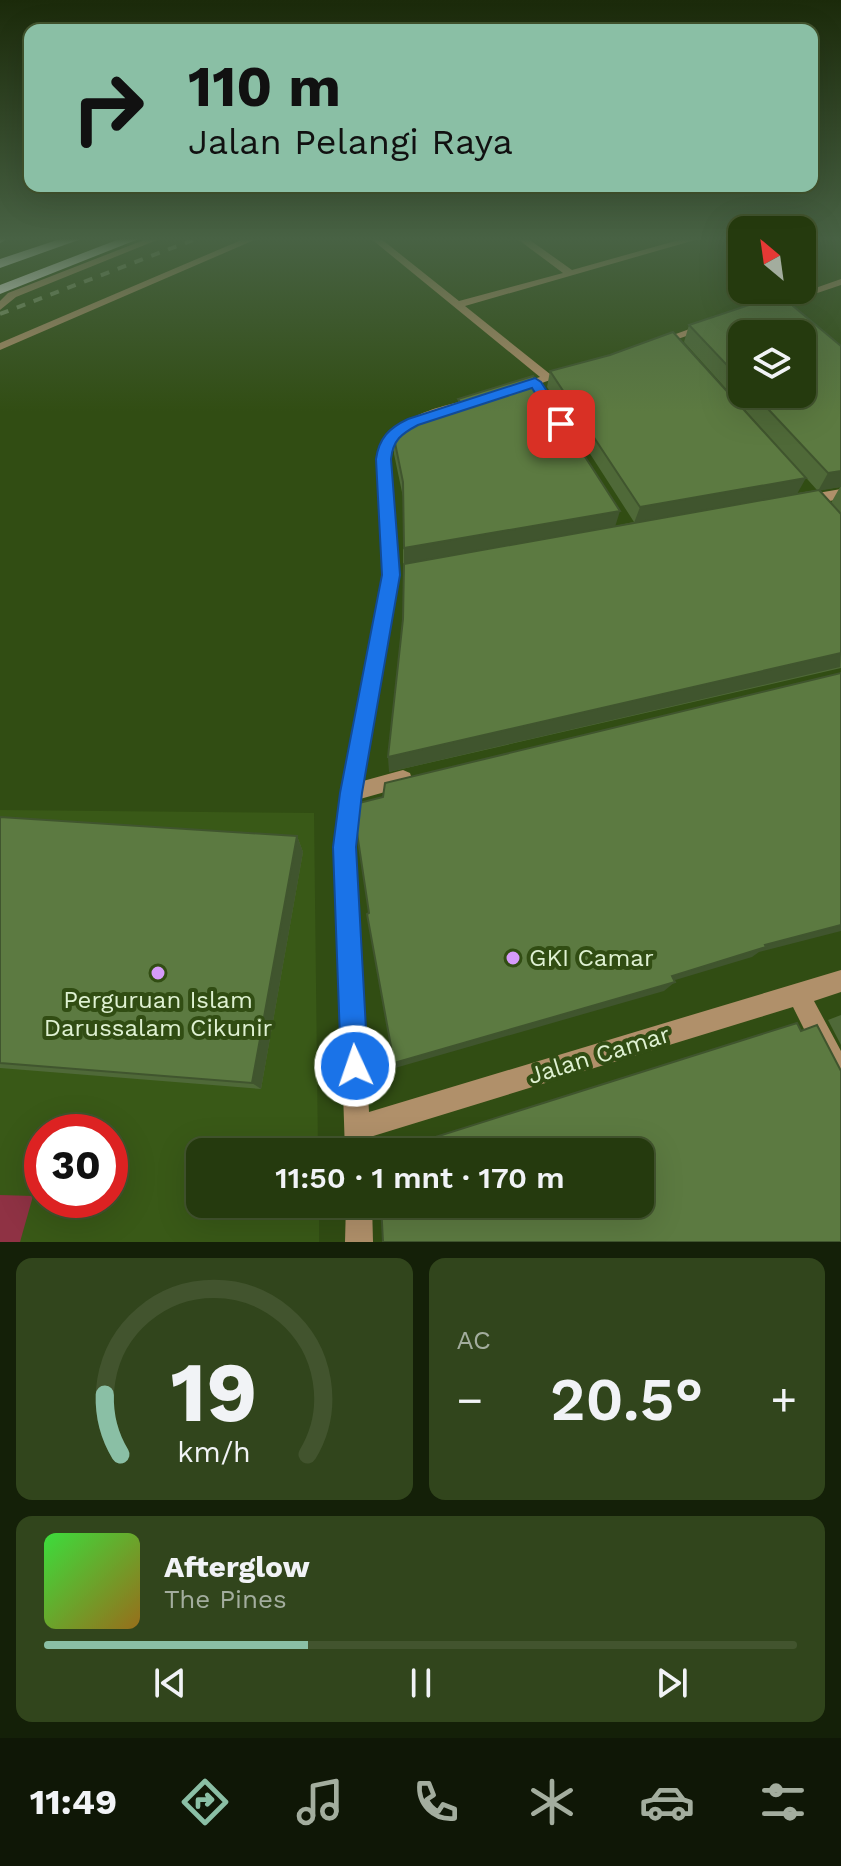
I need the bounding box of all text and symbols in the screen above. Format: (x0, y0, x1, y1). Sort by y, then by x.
text: 110 m (188, 54, 341, 120)
icon: right (56, 56, 160, 160)
text: Jalan Pelangi Raya (188, 121, 513, 163)
north arrow (728, 216, 816, 304)
map controls (728, 216, 816, 408)
button: layers (728, 320, 816, 408)
pin (527, 390, 595, 458)
icon: arrive (539, 402, 583, 446)
place label: GKI Camar (529, 944, 654, 972)
marker: GKI Camar (504, 949, 522, 967)
marker: Perguruan Islam Darussalam Cikunir (149, 964, 167, 982)
place label: Perguruan Islam Darussalam Cikunir (44, 986, 273, 1042)
street label: Jalan Camar (525, 1020, 674, 1090)
position arrow (313, 1024, 397, 1108)
speed limit sign: 30 (24, 1114, 128, 1218)
text: 11:50 · 1 mnt · 170 m (275, 1160, 565, 1195)
text: AC (457, 1325, 491, 1355)
text: 19 (171, 1344, 258, 1441)
text: 20.5° (550, 1364, 703, 1435)
text: − (457, 1374, 483, 1426)
text: + (770, 1374, 797, 1426)
text: km/h (177, 1435, 251, 1469)
text: Afterglow (164, 1549, 310, 1584)
text: The Pines (164, 1584, 287, 1614)
icon: previous (148, 1661, 192, 1705)
icon: pause (399, 1661, 443, 1705)
icon: next (650, 1661, 694, 1705)
icon: directions (177, 1774, 233, 1830)
icon: music (292, 1774, 348, 1830)
icon: phone (408, 1774, 464, 1830)
icon: climate (524, 1774, 580, 1830)
icon: car (639, 1774, 695, 1830)
icon: filters (755, 1774, 811, 1830)
text: 11:49 (30, 1781, 117, 1823)

